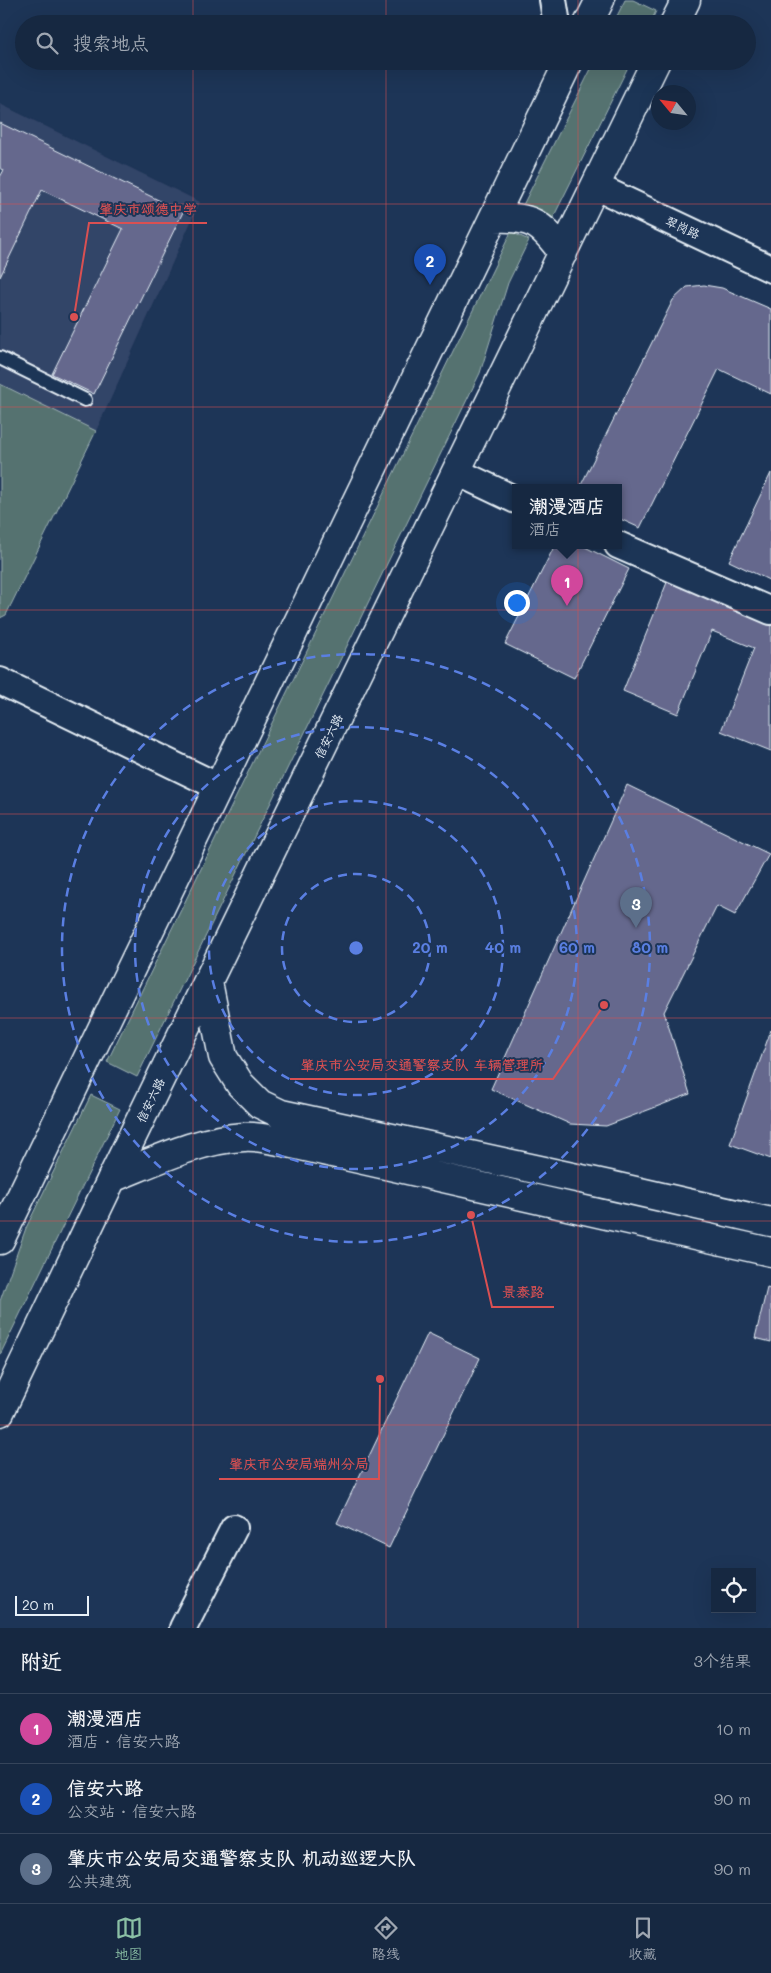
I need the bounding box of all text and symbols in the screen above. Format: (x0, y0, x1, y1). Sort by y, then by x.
search box (15, 15, 756, 70)
icon: search (33, 29, 61, 57)
text: 搜索地点 (73, 30, 149, 55)
north arrow (651, 85, 696, 130)
callout: 肇庆市颂德中学 (89, 194, 207, 223)
text: 肇庆市颂德中学 (99, 199, 197, 218)
street label: 翠岗路 (663, 212, 703, 242)
pin: 2 (414, 244, 446, 285)
popup (512, 484, 622, 549)
text: 潮漫酒店 (529, 493, 605, 518)
text: 酒店 (529, 518, 561, 539)
pin: 1 (551, 565, 583, 606)
your location (504, 590, 530, 616)
street label: 信安六路 (310, 711, 346, 761)
pin: 3 (620, 887, 652, 928)
text: 20 m (412, 937, 448, 957)
text: 40 m (485, 937, 521, 957)
text: 60 m (559, 937, 595, 957)
text: 80 m (632, 937, 668, 957)
centre of rings (347, 939, 365, 957)
callout: 肇庆市公安局交通警察支队 车辆管理所 (290, 1050, 553, 1079)
text: 肇庆市公安局交通警察支队 车辆管理所 (300, 1055, 544, 1074)
street label: 信安六路 (132, 1075, 168, 1125)
callout: 景泰路 (492, 1278, 554, 1307)
text: 景泰路 (502, 1282, 544, 1301)
callout: 肇庆市公安局端州分局 (219, 1450, 379, 1479)
text: 肇庆市公安局端州分局 (229, 1454, 369, 1473)
map controls (711, 1568, 756, 1613)
button: locate (711, 1568, 756, 1613)
scale bar (15, 1593, 89, 1616)
text: 20 m (22, 1595, 54, 1614)
text: 附近 (20, 1647, 62, 1674)
text: 3个结果 (694, 1650, 751, 1671)
text: 潮漫酒店 (67, 1705, 143, 1730)
text: 1 (32, 1718, 40, 1739)
text: 10 m (716, 1718, 751, 1739)
text: 酒店 · 信安六路 (67, 1730, 180, 1751)
text: 信安六路 (67, 1775, 143, 1800)
text: 2 (32, 1788, 40, 1809)
text: 90 m (714, 1788, 751, 1809)
text: 公交站 · 信安六路 (67, 1800, 196, 1821)
text: 肇庆市公安局交通警察支队 机动巡逻大队 (67, 1845, 416, 1870)
text: 3 (31, 1858, 41, 1879)
text: 90 m (714, 1858, 751, 1879)
text: 公共建筑 (67, 1870, 131, 1891)
tab: 地图 (115, 1914, 143, 1963)
tab: 路线 (372, 1914, 400, 1963)
tab: 收藏 (629, 1914, 657, 1963)

